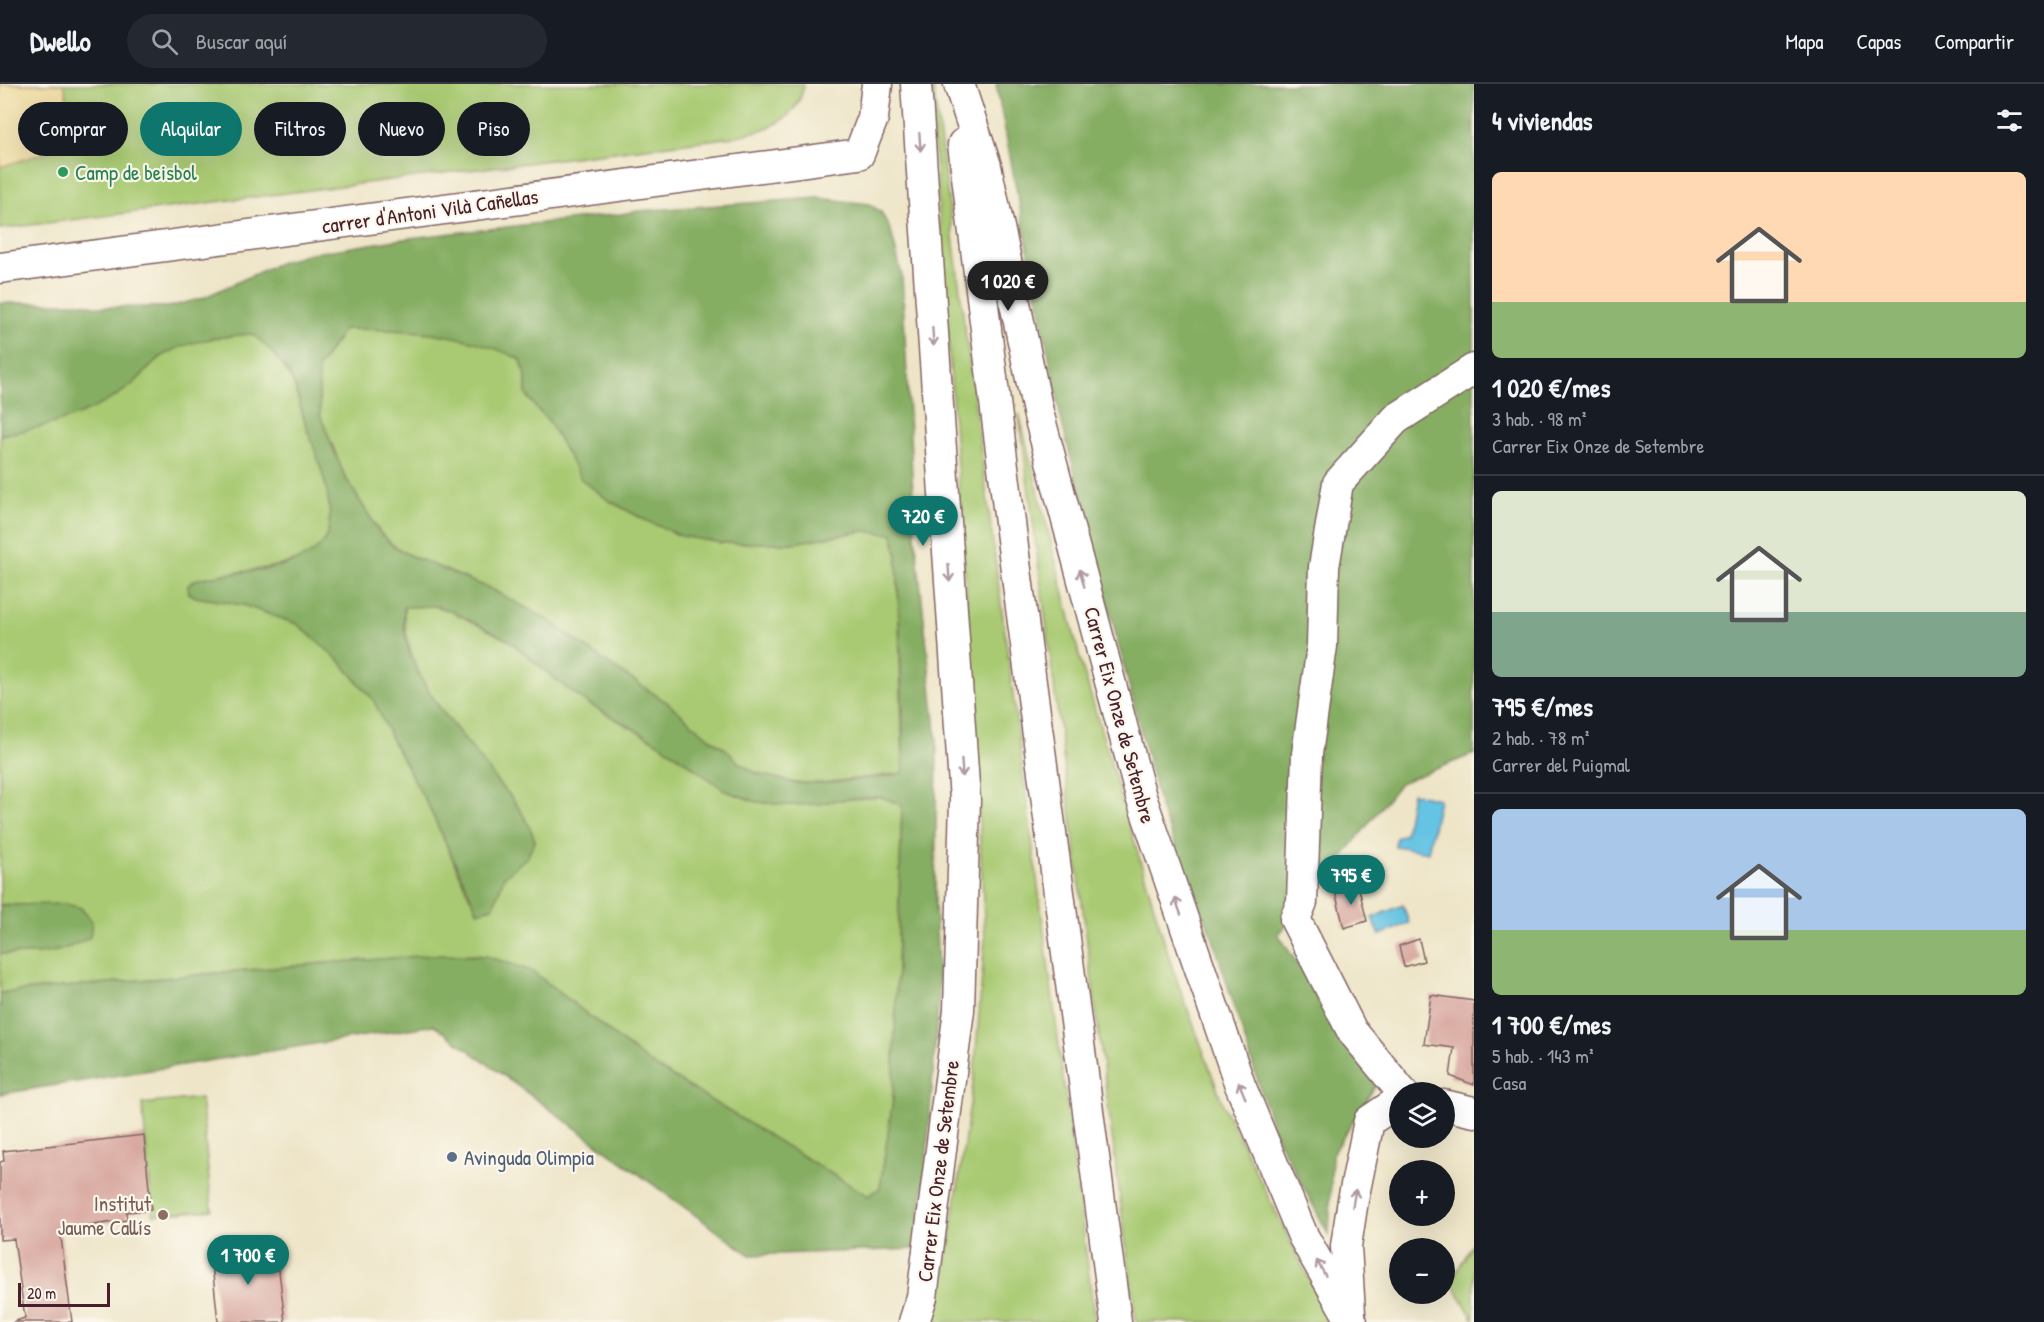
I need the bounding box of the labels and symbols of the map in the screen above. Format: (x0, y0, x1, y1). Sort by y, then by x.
one-way arrow (915, 132, 926, 152)
place label: Camp de beisbol (75, 158, 197, 187)
marker: Camp de beisbol (56, 165, 70, 179)
street label: carrer d'Antoni Vilà Cañellas (320, 181, 540, 241)
pin: 1 020 € (953, 261, 1063, 312)
one-way arrow (928, 326, 939, 346)
pin: 720 € (881, 496, 965, 547)
one-way arrow (944, 563, 955, 583)
one-way arrow (1076, 569, 1088, 588)
street label: Carrer Eix Onze de Setembre (1077, 604, 1163, 826)
one-way arrow (957, 757, 968, 777)
pin: 795 € (1309, 855, 1393, 906)
one-way arrow (1172, 897, 1183, 916)
street label: Carrer Eix Onze de Setembre (910, 1059, 966, 1283)
one-way arrow (1236, 1082, 1247, 1100)
place label: Avinguda Olimpia (464, 1143, 594, 1172)
marker: Avinguda Olimpia (445, 1150, 459, 1164)
place label: Institut Jaume Callís (58, 1189, 152, 1242)
one-way arrow (1349, 1189, 1360, 1209)
marker: Institut Jaume Callís (156, 1208, 170, 1222)
pin: 1 700 € (193, 1235, 303, 1286)
one-way arrow (1315, 1260, 1326, 1278)
scale bar (18, 1280, 110, 1308)

